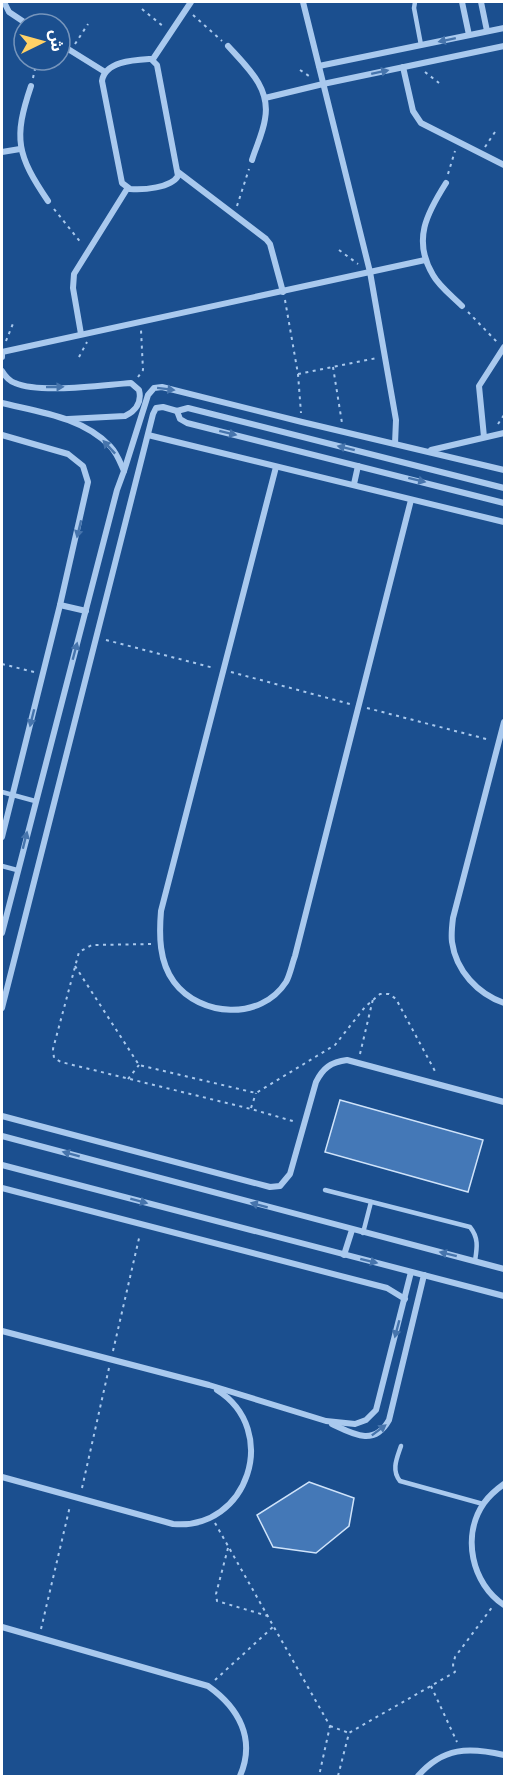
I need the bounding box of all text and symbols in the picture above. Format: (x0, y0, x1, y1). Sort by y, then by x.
north arrow (12, 12, 72, 72)
text: ش (46, 29, 67, 53)
one-way arrow (437, 36, 456, 45)
one-way arrow (371, 67, 390, 76)
one-way arrow (45, 383, 64, 392)
one-way arrow (156, 384, 175, 394)
one-way arrow (218, 428, 237, 438)
one-way arrow (102, 439, 116, 454)
one-way arrow (337, 443, 355, 452)
one-way arrow (408, 476, 426, 486)
one-way arrow (73, 519, 83, 538)
one-way arrow (71, 642, 81, 661)
one-way arrow (27, 709, 36, 727)
one-way arrow (21, 831, 31, 849)
one-way arrow (62, 1149, 80, 1159)
one-way arrow (130, 1197, 148, 1207)
one-way arrow (250, 1200, 268, 1209)
one-way arrow (439, 1249, 457, 1259)
one-way arrow (359, 1257, 378, 1267)
one-way arrow (391, 1320, 401, 1338)
one-way arrow (371, 1424, 387, 1436)

